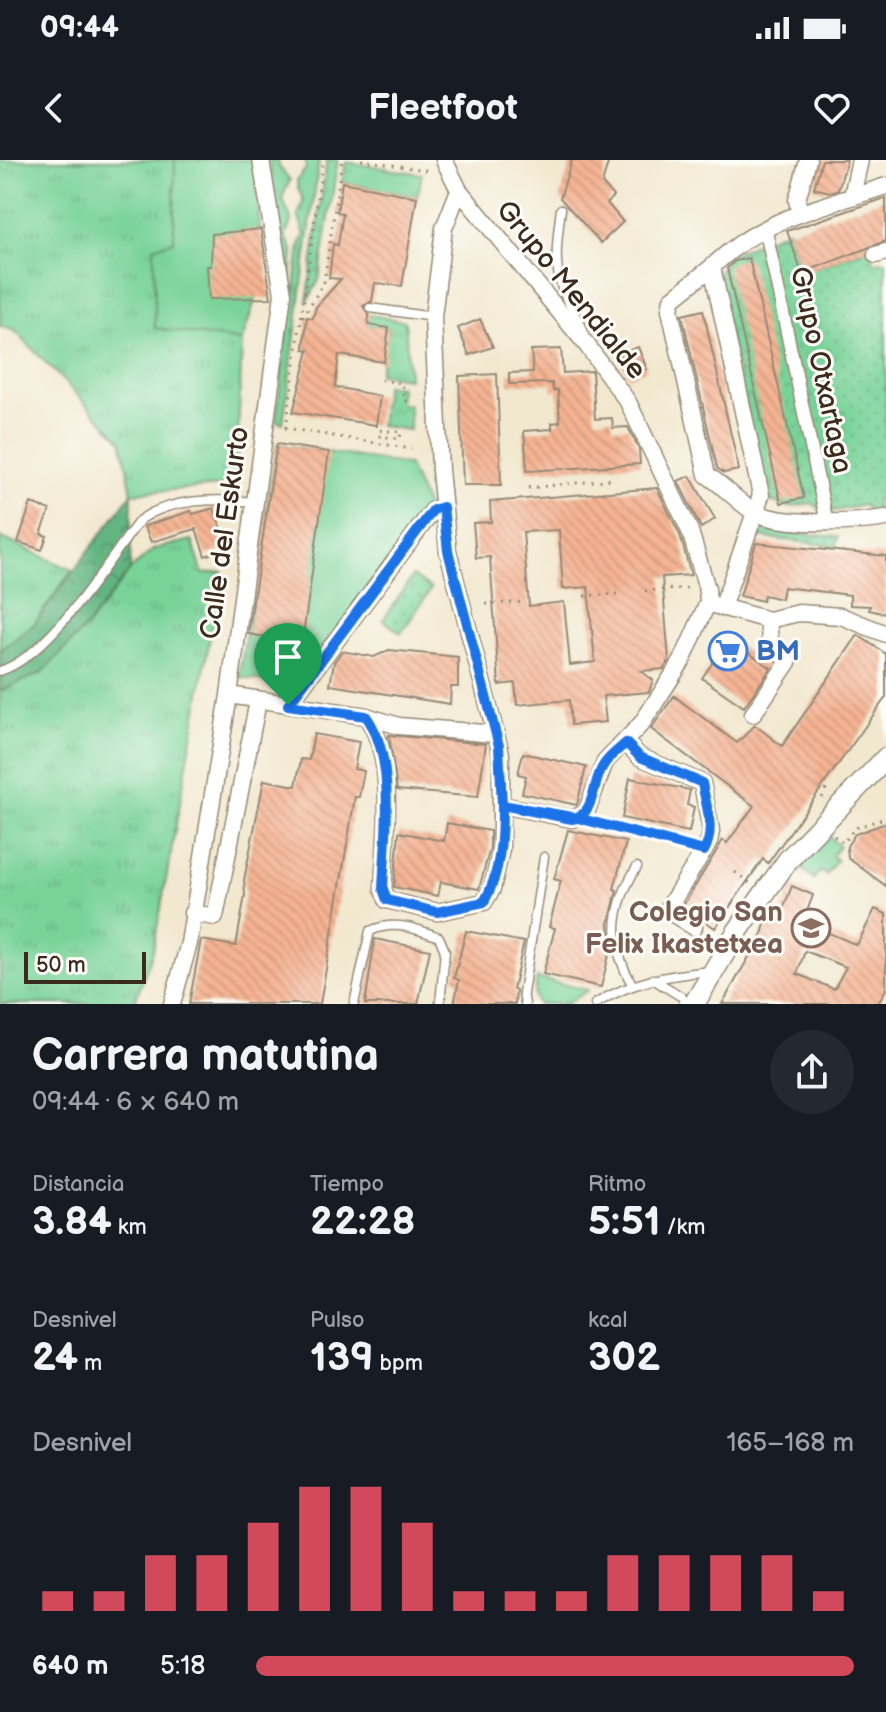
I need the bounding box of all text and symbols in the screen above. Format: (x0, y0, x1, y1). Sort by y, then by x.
text: 09:44 (40, 10, 119, 46)
icon: back (32, 86, 76, 130)
icon: heart (810, 86, 854, 130)
text: Fleetfoot (368, 87, 518, 130)
street label: Grupo Mendialde (489, 194, 653, 386)
street label: Grupo Otxartaga (783, 264, 859, 476)
street label: Calle del Eskurto (194, 425, 256, 641)
pin (254, 623, 322, 705)
supermarket icon: BM (707, 630, 749, 672)
icon: arrive (266, 635, 310, 679)
place label: BM (756, 635, 800, 668)
place label: Colegio San Felix Ikastetxea (585, 896, 783, 961)
school or university icon: Colegio San Felix Ikastetxea (790, 907, 832, 949)
scale bar (24, 948, 146, 984)
text: 50 m (36, 952, 86, 979)
text: Carrera matutina (32, 1030, 379, 1083)
button: share (770, 1030, 854, 1114)
text: 09:44 · 6 × 640 m (32, 1087, 239, 1118)
text: Distancia (32, 1171, 124, 1198)
text: Tiempo (310, 1171, 384, 1198)
text: Ritmo (588, 1171, 646, 1198)
text: 3.84 (32, 1198, 112, 1246)
text: 22:28 (310, 1198, 416, 1246)
text: 5:51 (588, 1198, 661, 1246)
text: km (112, 1214, 147, 1241)
text: /km (661, 1214, 705, 1241)
text: Desnivel (32, 1307, 117, 1334)
text: Pulso (310, 1307, 364, 1334)
text: kcal (588, 1307, 627, 1334)
text: 24 (32, 1334, 78, 1382)
text: 139 (310, 1334, 374, 1382)
text: 302 (588, 1334, 660, 1382)
text: m (78, 1350, 102, 1377)
text: bpm (374, 1350, 423, 1377)
text: Desnivel (32, 1428, 132, 1459)
text: 165–168 m (726, 1428, 854, 1459)
text: 640 m (32, 1651, 108, 1682)
text: 5:18 (160, 1651, 205, 1682)

